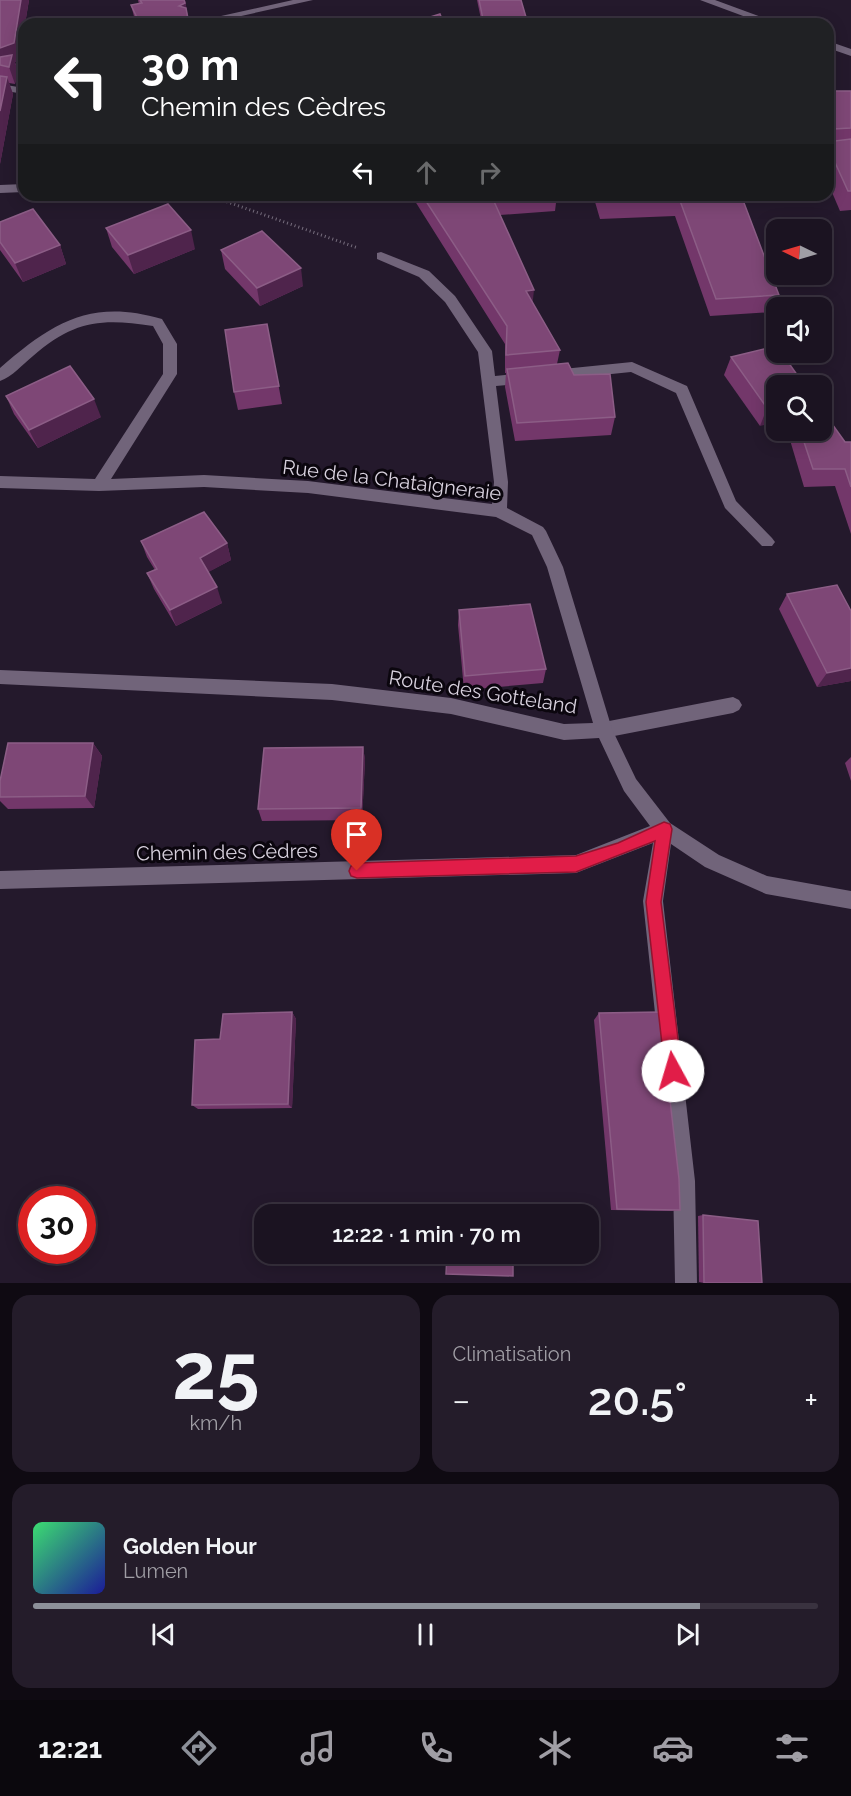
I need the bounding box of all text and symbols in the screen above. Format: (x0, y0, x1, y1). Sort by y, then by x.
text: 30 m (141, 41, 239, 90)
icon: left (42, 42, 120, 120)
text: Chemin des Cèdres (141, 91, 386, 122)
icon: left (347, 156, 380, 189)
icon: ahead (410, 156, 443, 189)
icon: right (473, 156, 506, 189)
north arrow (766, 219, 832, 285)
map controls (766, 219, 832, 441)
button: sound (766, 297, 832, 363)
button: search (766, 375, 832, 441)
street label: Rue de la Chataîgneraie (281, 455, 503, 505)
street label: Route des Gotteland (387, 665, 579, 719)
pin (331, 809, 382, 871)
icon: arrive (340, 818, 373, 851)
street label: Chemin des Cèdres (136, 838, 318, 866)
position arrow (641, 1039, 705, 1103)
speed limit sign: 30 (18, 1186, 96, 1264)
text: 12:22 · 1 min · 70 m (332, 1221, 521, 1247)
text: 25 (172, 1326, 259, 1417)
text: Climatisation (453, 1342, 571, 1366)
text: 20.5° (588, 1373, 687, 1426)
text: − (453, 1381, 470, 1420)
text: + (804, 1381, 818, 1420)
text: km/h (189, 1411, 242, 1435)
text: Golden Hour (123, 1533, 257, 1559)
text: Lumen (123, 1559, 188, 1583)
icon: previous (147, 1618, 180, 1651)
icon: pause (409, 1618, 442, 1651)
icon: next (671, 1618, 704, 1651)
icon: directions (178, 1727, 220, 1769)
icon: music (297, 1727, 339, 1769)
icon: phone (415, 1727, 457, 1769)
icon: climate (534, 1727, 576, 1769)
icon: car (652, 1727, 694, 1769)
icon: filters (771, 1727, 813, 1769)
text: 12:21 (38, 1733, 102, 1764)

